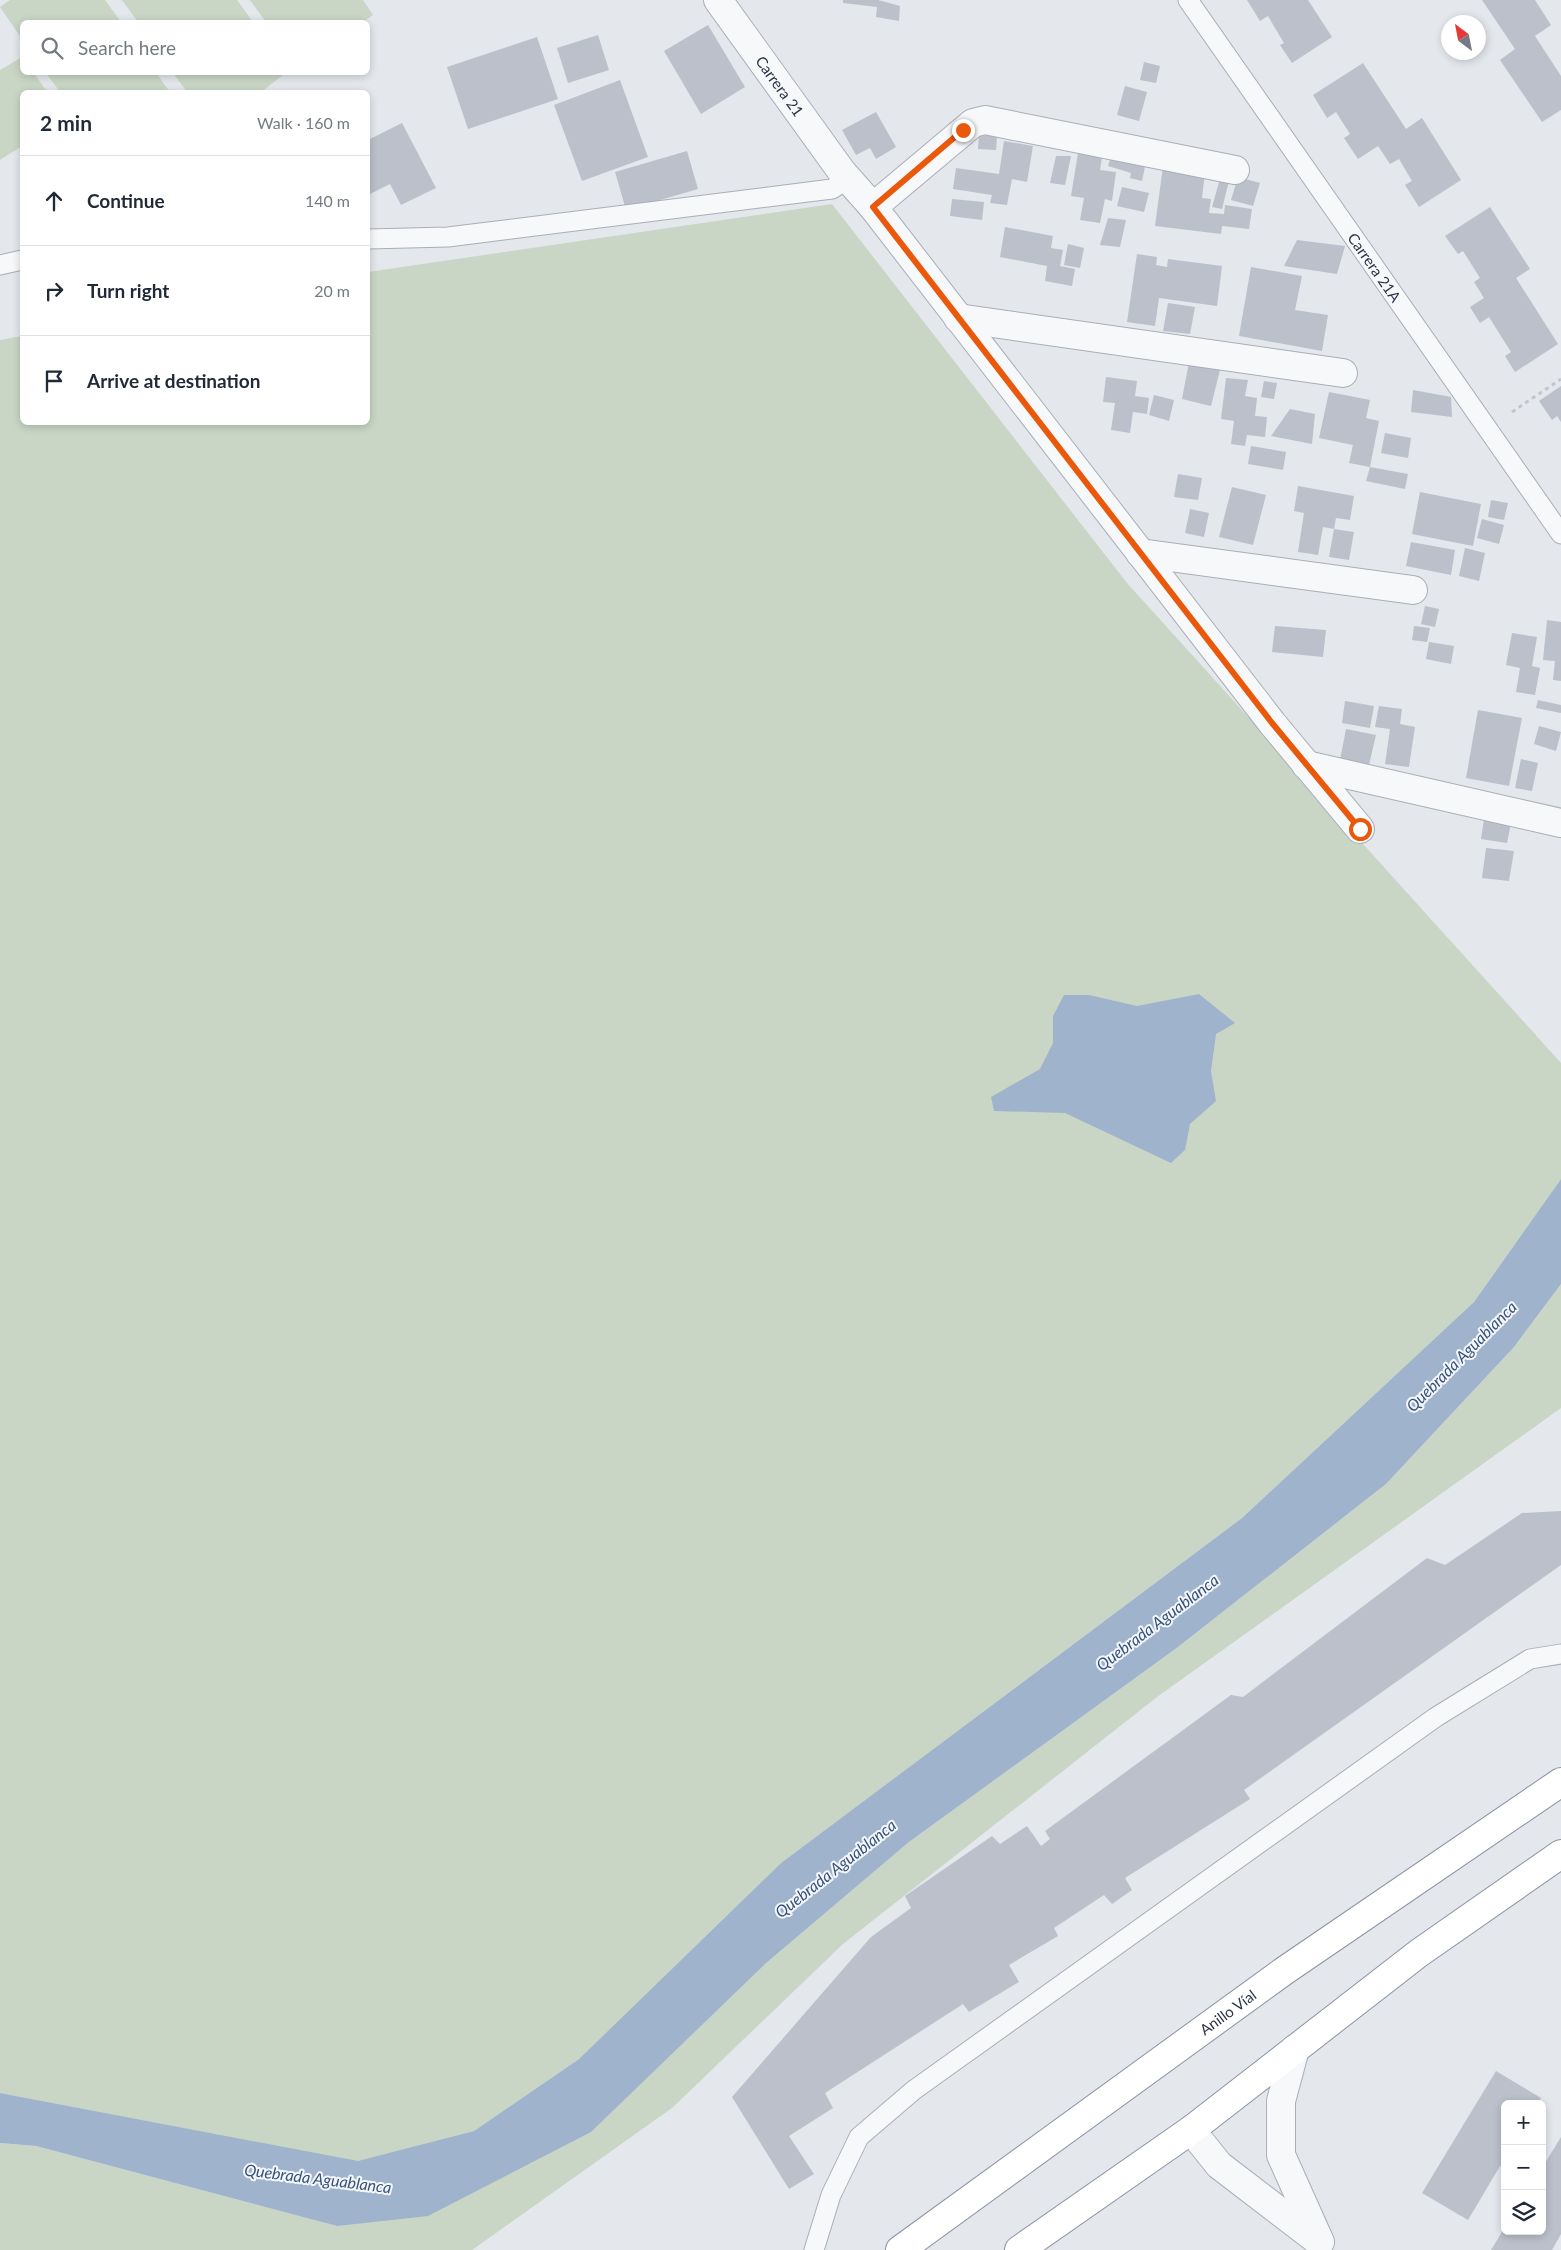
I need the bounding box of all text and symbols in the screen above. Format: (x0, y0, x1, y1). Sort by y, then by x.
north arrow (1441, 15, 1486, 60)
search box (20, 20, 370, 75)
icon: search (38, 34, 66, 62)
text: Search here (78, 36, 176, 59)
street label: Carrera 21 (752, 52, 808, 120)
text: 2 min (40, 110, 92, 135)
text: Walk · 160 m (257, 113, 350, 132)
route end (952, 119, 975, 142)
icon: ahead (40, 187, 68, 215)
text: Continue (87, 189, 165, 212)
text: 140 m (305, 191, 350, 210)
street label: Carrera 21A (1344, 229, 1406, 306)
icon: right (40, 277, 68, 305)
text: Turn right (87, 279, 169, 302)
text: 20 m (314, 281, 350, 300)
icon: arrive (40, 367, 68, 395)
text: Arrive at destination (87, 369, 260, 392)
route start (1349, 818, 1372, 841)
water label: Quebrada Aguablanca (1402, 1297, 1520, 1415)
water label: Quebrada Aguablanca (1092, 1570, 1222, 1674)
water label: Quebrada Aguablanca (771, 1815, 899, 1921)
street label: Anillo Víal (1196, 1985, 1259, 2038)
map controls (1501, 2100, 1546, 2235)
button: + (1501, 2100, 1546, 2145)
button: − (1501, 2145, 1546, 2190)
water label: Quebrada Aguablanca (243, 2160, 393, 2196)
button: layers (1501, 2190, 1546, 2235)

